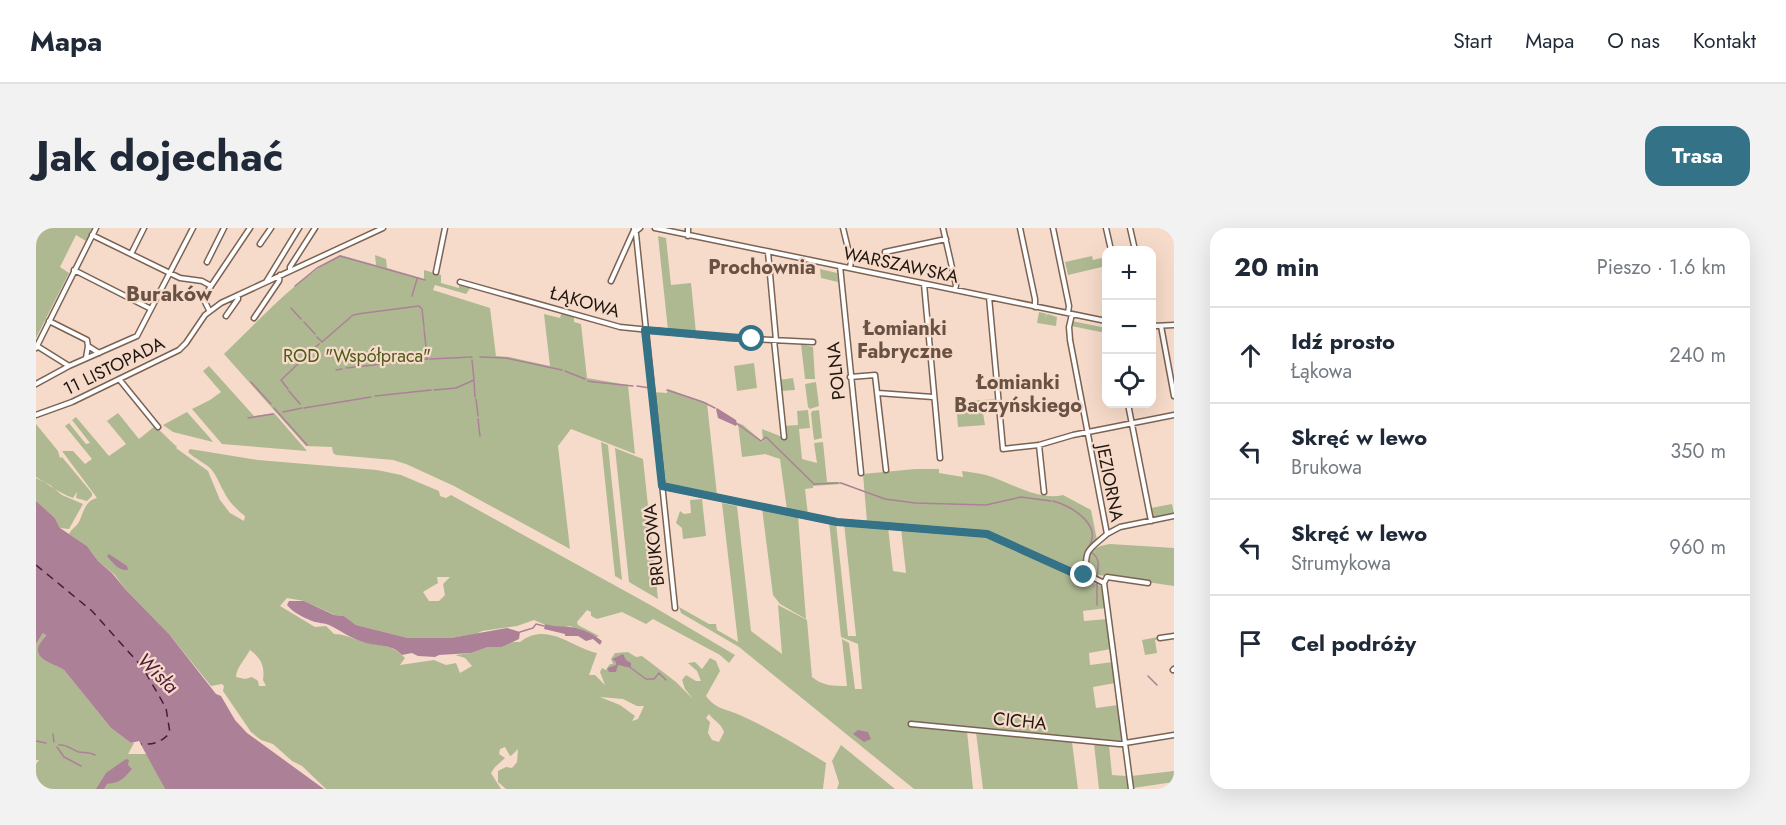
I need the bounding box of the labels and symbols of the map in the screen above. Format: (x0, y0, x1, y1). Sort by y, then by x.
street label: WARSZAWSKA (841, 240, 961, 290)
district label: Prochownia (708, 253, 816, 282)
district label: Buraków (126, 279, 213, 309)
street label: ŁĄKOWA (546, 279, 623, 324)
district label: Łomianki Fabryczne (857, 314, 953, 366)
route start (738, 325, 764, 351)
street label: 11 LISTOPADA (59, 330, 169, 402)
street label: POLNA (820, 341, 852, 401)
park label: ROD "Współpraca" (283, 343, 431, 369)
district label: Łomianki Baczyńskiego (954, 368, 1082, 420)
street label: JEZIORNA (1089, 440, 1130, 524)
street label: BRUKOWA (637, 503, 671, 587)
route end (1070, 561, 1096, 587)
water label: Wisła (130, 646, 185, 700)
street label: CICHA (992, 705, 1048, 737)

